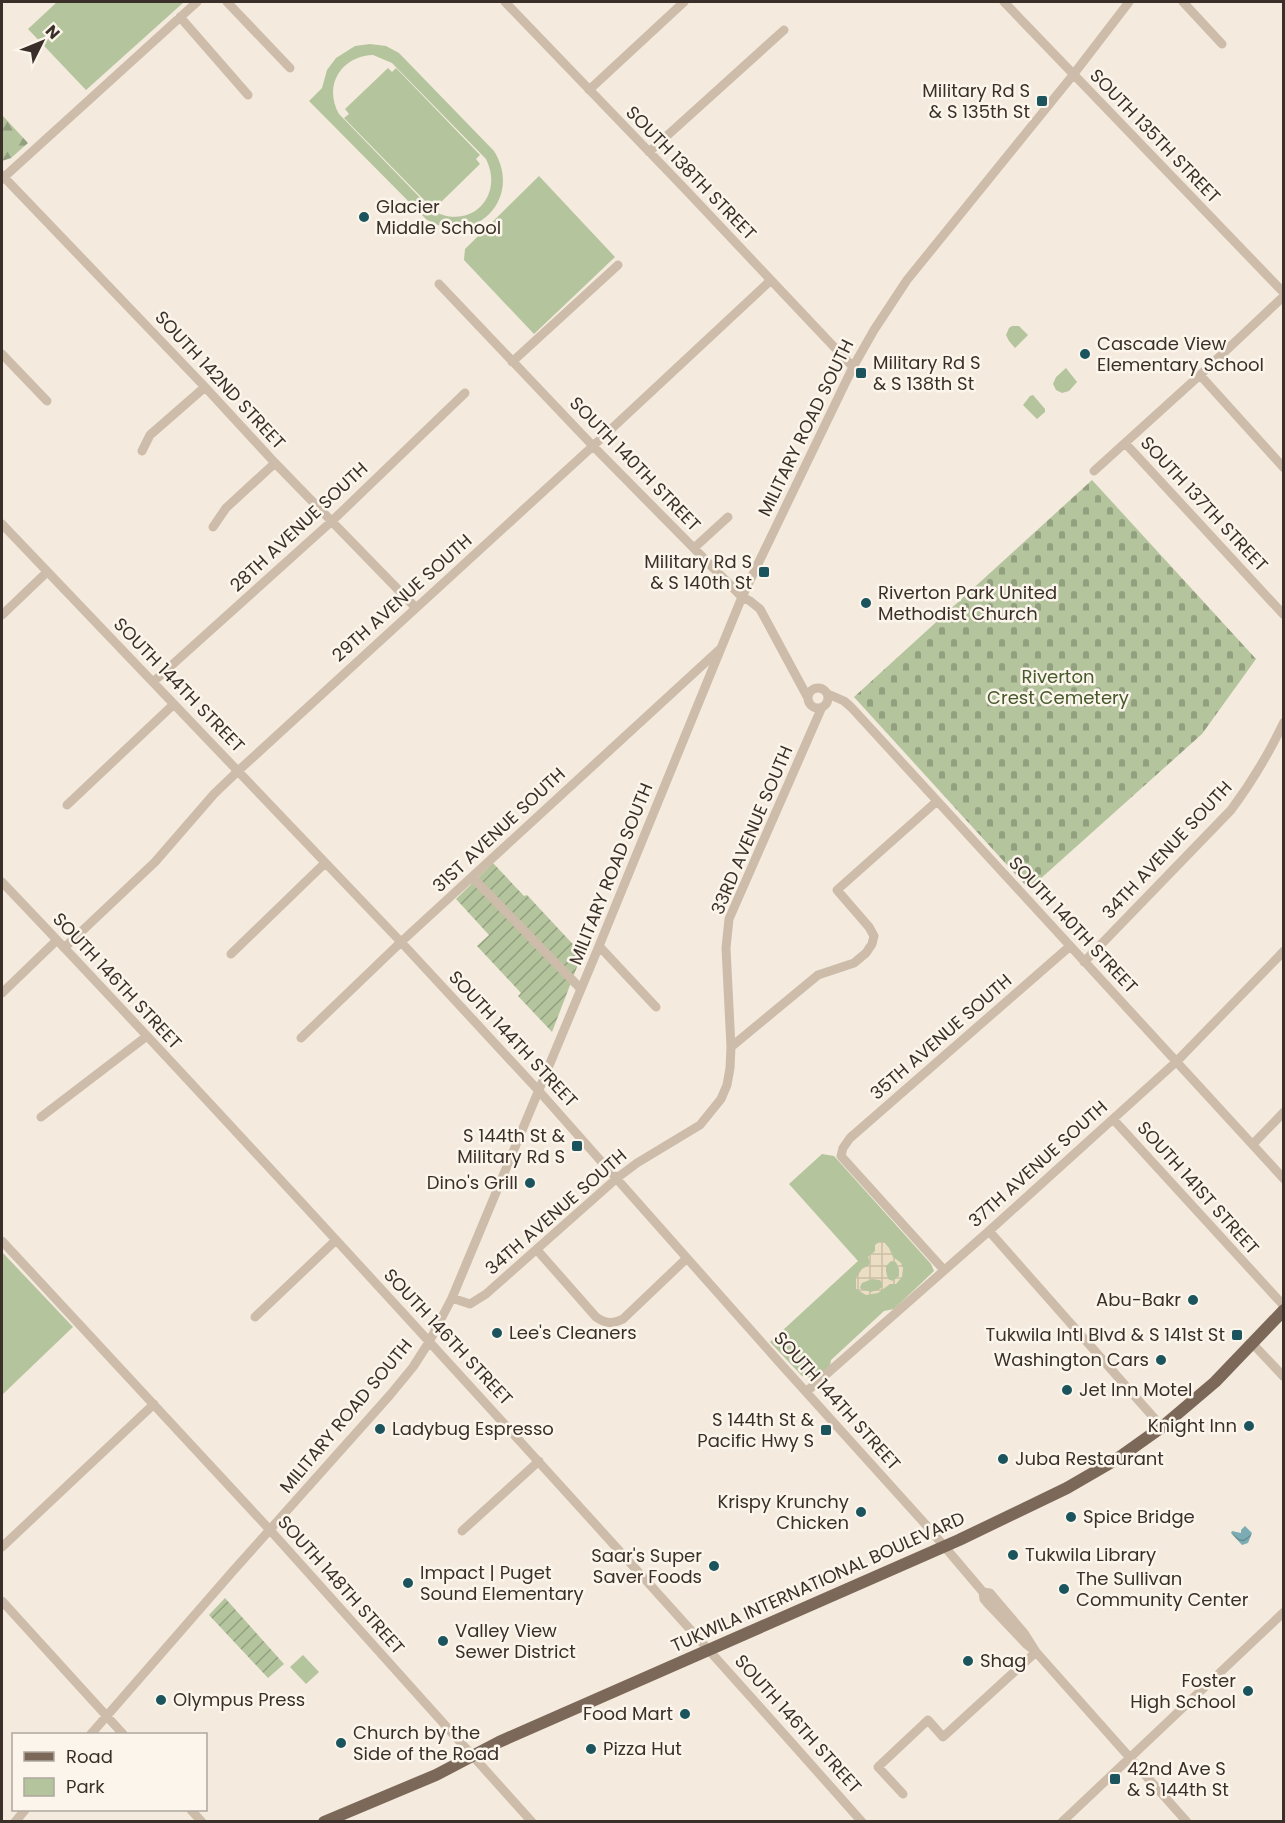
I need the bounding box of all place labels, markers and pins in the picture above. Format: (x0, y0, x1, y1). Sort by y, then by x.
place label: Military Rd S & S 135th St (922, 78, 1030, 124)
marker: Military Rd S & S 135th St (1035, 94, 1049, 108)
place label: Glacier Middle School (376, 194, 501, 240)
marker: Glacier Middle School (357, 210, 371, 224)
place label: Cascade View Elementary School (1097, 331, 1264, 377)
marker: Cascade View Elementary School (1078, 347, 1092, 361)
place label: Military Rd S & S 138th St (873, 350, 981, 396)
marker: Military Rd S & S 138th St (854, 366, 868, 380)
place label: Military Rd S & S 140th St (644, 549, 752, 595)
marker: Military Rd S & S 140th St (757, 565, 771, 579)
place label: Riverton Park United Methodist Church (878, 580, 1057, 626)
marker: Riverton Park United Methodist Church (859, 596, 873, 610)
place label: S 144th St & Military Rd S (457, 1123, 566, 1169)
marker: S 144th St & Military Rd S (570, 1139, 584, 1153)
place label: Dino's Grill (427, 1170, 518, 1195)
marker: Dino's Grill (523, 1176, 537, 1190)
place label: Abu-Bakr (1096, 1287, 1181, 1312)
marker: Abu-Bakr (1186, 1293, 1200, 1307)
place label: Lee's Cleaners (509, 1320, 637, 1345)
place label: Tukwila Intl Blvd & S 141st St (985, 1322, 1225, 1347)
marker: Lee's Cleaners (490, 1326, 504, 1340)
marker: Tukwila Intl Blvd & S 141st St (1230, 1328, 1244, 1342)
place label: Washington Cars (994, 1347, 1149, 1372)
marker: Washington Cars (1154, 1353, 1168, 1367)
place label: Jet Inn Motel (1079, 1377, 1193, 1402)
marker: Jet Inn Motel (1060, 1383, 1074, 1397)
place label: S 144th St & Pacific Hwy S (697, 1407, 815, 1453)
place label: Knight Inn (1148, 1413, 1237, 1438)
place label: Ladybug Espresso (392, 1416, 554, 1441)
marker: Knight Inn (1242, 1419, 1256, 1433)
marker: Ladybug Espresso (373, 1422, 387, 1436)
marker: S 144th St & Pacific Hwy S (819, 1423, 833, 1437)
place label: Juba Restaurant (1015, 1446, 1164, 1471)
marker: Juba Restaurant (996, 1452, 1010, 1466)
place label: Krispy Krunchy Chicken (717, 1489, 849, 1535)
place label: Spice Bridge (1083, 1504, 1195, 1529)
marker: Krispy Krunchy Chicken (854, 1505, 868, 1519)
marker: Spice Bridge (1064, 1510, 1078, 1524)
place label: Tukwila Library (1025, 1542, 1156, 1567)
place label: Saar's Super Saver Foods (591, 1543, 702, 1589)
marker: Tukwila Library (1006, 1548, 1020, 1562)
marker: Saar's Super Saver Foods (707, 1559, 721, 1573)
place label: Impact | Puget Sound Elementary (420, 1560, 584, 1606)
place label: The Sullivan Community Center (1076, 1566, 1249, 1612)
marker: Impact | Puget Sound Elementary (401, 1576, 415, 1590)
marker: The Sullivan Community Center (1057, 1582, 1071, 1596)
place label: Valley View Sewer District (455, 1618, 576, 1664)
marker: Valley View Sewer District (436, 1634, 450, 1648)
place label: Shag (980, 1648, 1026, 1673)
marker: Shag (961, 1654, 975, 1668)
place label: Foster High School (1130, 1668, 1236, 1714)
marker: Foster High School (1241, 1684, 1255, 1698)
place label: Olympus Press (173, 1687, 305, 1712)
marker: Olympus Press (154, 1693, 168, 1707)
place label: Food Mart (583, 1701, 673, 1726)
marker: Food Mart (678, 1707, 692, 1721)
place label: Church by the Side of the Road (353, 1720, 499, 1766)
marker: Church by the Side of the Road (334, 1736, 348, 1750)
place label: Pizza Hut (603, 1736, 682, 1761)
marker: Pizza Hut (584, 1742, 598, 1756)
place label: 42nd Ave S & S 144th St (1127, 1756, 1229, 1802)
marker: 42nd Ave S & S 144th St (1108, 1772, 1122, 1786)

